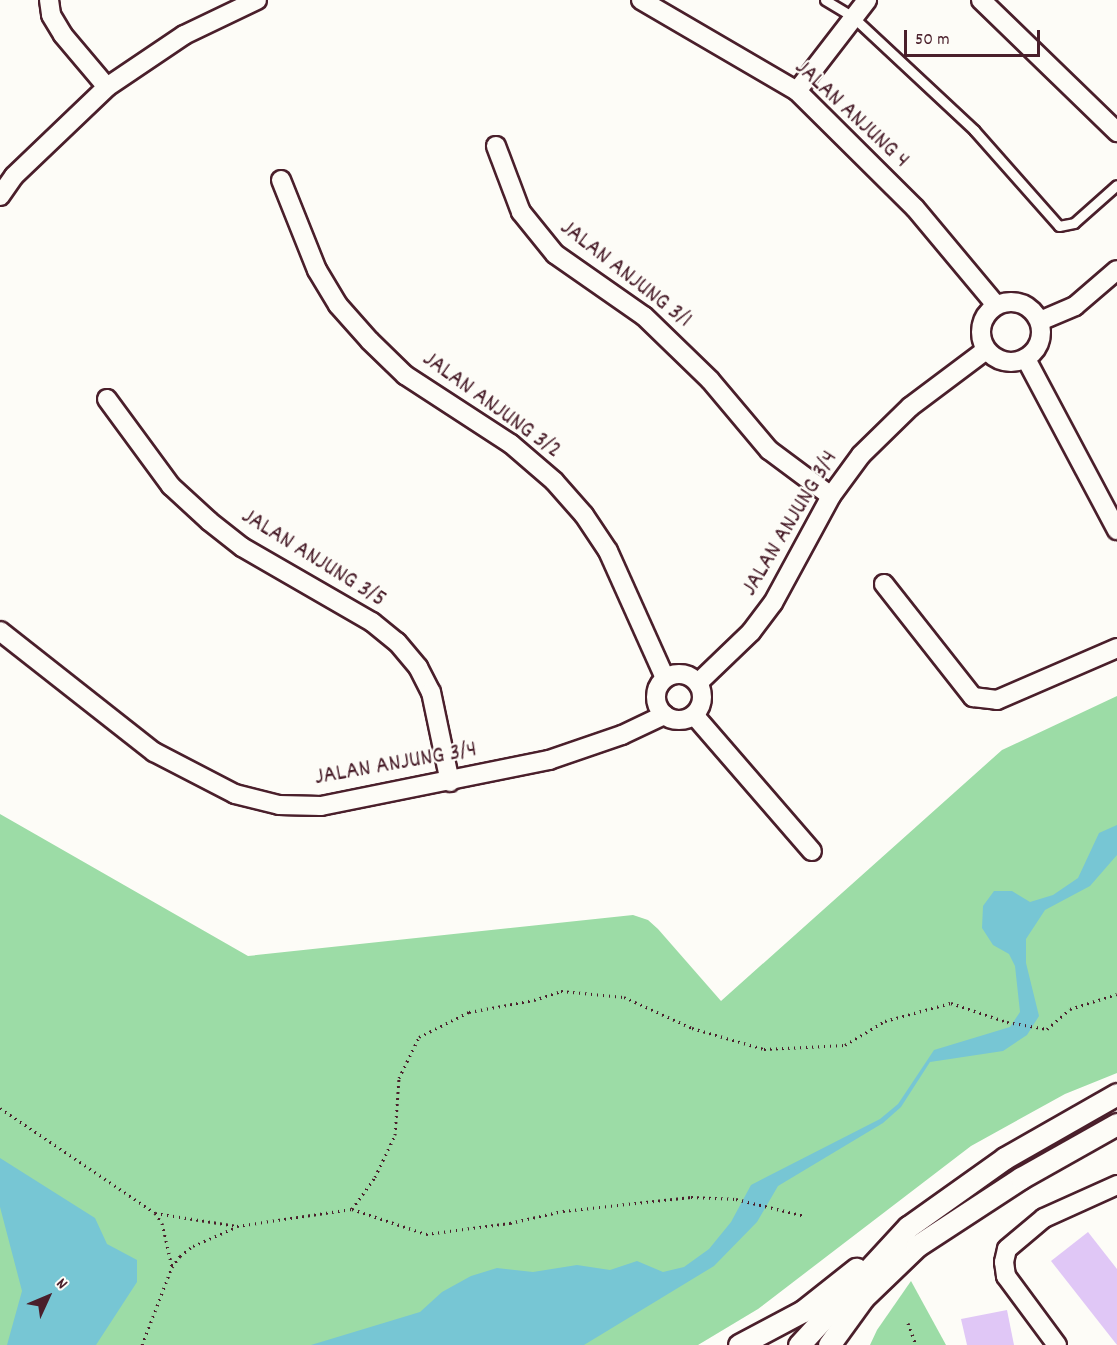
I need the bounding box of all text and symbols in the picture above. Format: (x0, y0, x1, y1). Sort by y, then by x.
scale bar (907, 18, 1044, 56)
text: 50 m (915, 28, 950, 53)
street label: JALAN ANJUNG 4 (787, 54, 915, 176)
street label: JALAN ANJUNG 3/1 (553, 215, 697, 335)
street label: JALAN ANJUNG 3/2 (416, 346, 566, 466)
street label: JALAN ANJUNG 3/4 (736, 446, 846, 602)
street label: JALAN ANJUNG 3/5 (235, 503, 391, 615)
street label: JALAN ANJUNG 3/4 (313, 737, 479, 793)
north arrow (18, 1267, 78, 1327)
text: N (50, 1273, 72, 1295)

